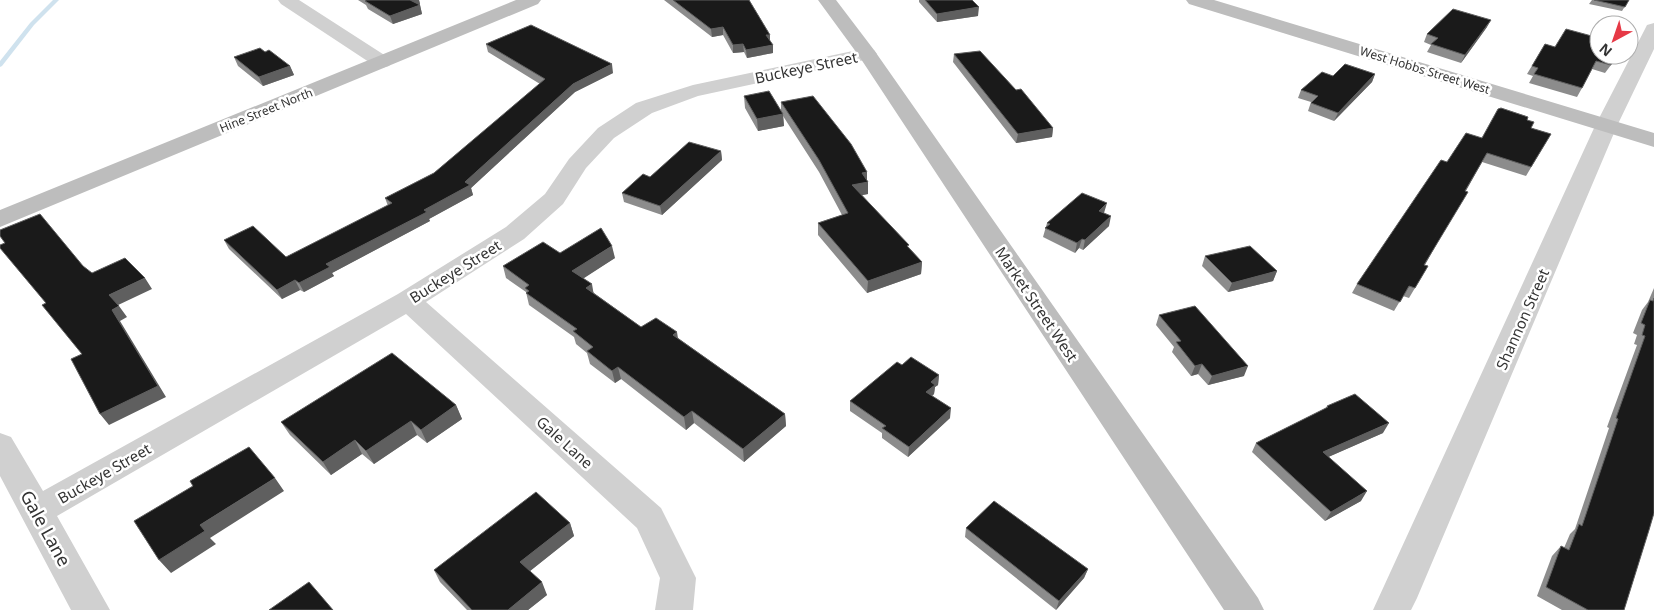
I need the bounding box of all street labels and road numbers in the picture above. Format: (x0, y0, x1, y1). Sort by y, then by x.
street label: West Hobbs Street West (1358, 42, 1493, 98)
street label: Buckeye Street (753, 46, 860, 88)
street label: Hine Street North (217, 84, 315, 136)
street label: Buckeye Street (405, 235, 505, 307)
street label: Market Street West (991, 243, 1083, 366)
street label: Shannon Street (1491, 265, 1553, 373)
street label: Gale Lane (532, 411, 598, 473)
street label: Buckeye Street (54, 438, 155, 508)
street label: Gale Lane (15, 486, 77, 570)

